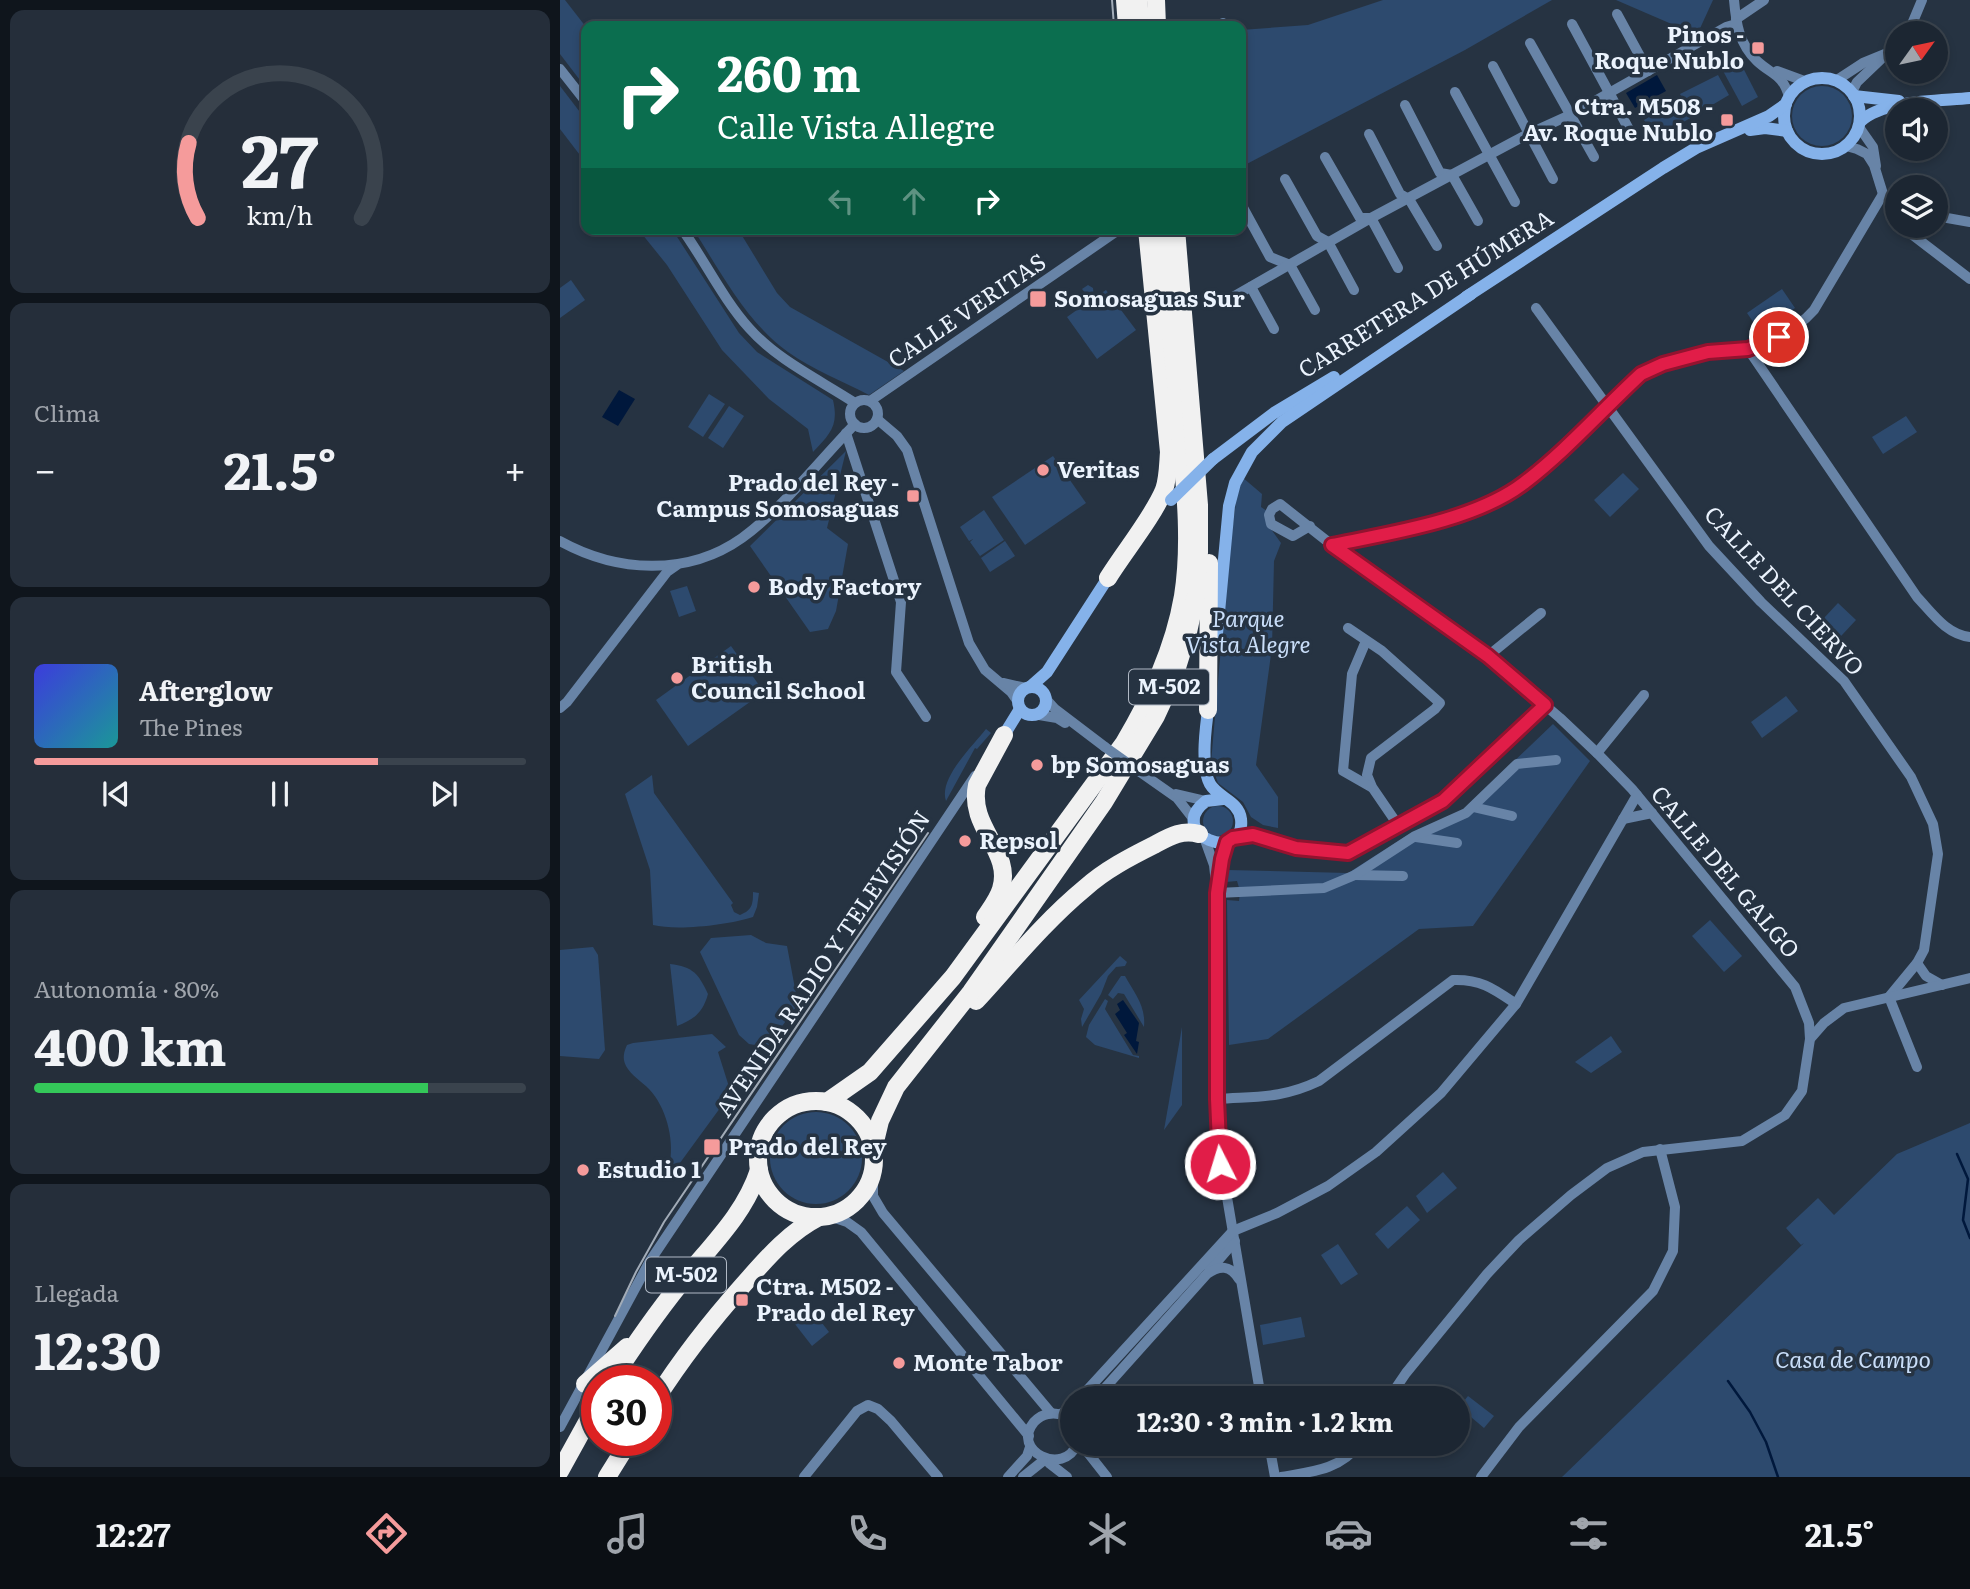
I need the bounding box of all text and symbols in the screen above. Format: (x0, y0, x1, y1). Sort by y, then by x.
place label: Pinos - Roque Nublo (1594, 16, 1744, 76)
north arrow (1885, 21, 1948, 84)
map controls (1885, 21, 1948, 238)
text: 260 m (717, 34, 861, 107)
marker: Pinos - Roque Nublo (1750, 40, 1766, 56)
icon: right (602, 49, 693, 140)
place label: Ctra. M508 - Av. Roque Nublo (1523, 88, 1713, 148)
button: sound (1885, 98, 1948, 161)
text: Calle Vista Allegre (717, 101, 995, 149)
text: 27 (241, 102, 319, 210)
marker: Ctra. M508 - Av. Roque Nublo (1719, 112, 1735, 128)
button: layers (1885, 175, 1948, 238)
icon: left (822, 182, 860, 220)
icon: ahead (895, 182, 933, 220)
icon: right (968, 182, 1006, 220)
text: km/h (247, 196, 313, 233)
street label: CARRETERA DE HÚMERA (1291, 200, 1559, 385)
street label: CALLE VERITAS (880, 244, 1052, 375)
place label: Somosaguas Sur (1054, 280, 1245, 314)
marker: Somosaguas Sur (1028, 289, 1048, 309)
pin (1749, 307, 1809, 367)
icon: arrive (1760, 318, 1798, 356)
text: Clima (34, 395, 100, 429)
text: 21.5° (223, 429, 337, 506)
text: − (34, 439, 56, 496)
text: + (504, 439, 526, 496)
place label: Veritas (1057, 451, 1140, 485)
marker: Veritas (1035, 462, 1051, 478)
place label: Prado del Rey - Campus Somosaguas (656, 464, 899, 524)
marker: Prado del Rey - Campus Somosaguas (905, 488, 921, 504)
street label: CALLE DEL CIERVO (1698, 497, 1873, 682)
place label: Body Factory (768, 568, 921, 602)
marker: Body Factory (746, 579, 762, 595)
park label: Parque Vista Alegre (1186, 600, 1310, 660)
place label: British Council School (691, 646, 866, 706)
text: Afterglow (139, 670, 273, 709)
marker: British Council School (669, 670, 685, 686)
road number: M-502 (1129, 670, 1209, 704)
text: The Pines (139, 709, 242, 743)
place label: bp Somosaguas (1051, 746, 1230, 780)
marker: bp Somosaguas (1029, 757, 1045, 773)
icon: previous (97, 775, 135, 813)
icon: pause (261, 775, 299, 813)
icon: next (425, 775, 463, 813)
street label: CALLE DEL GALGO (1644, 777, 1809, 964)
street label: AVENIDA RADIO Y TELEVISIÓN (706, 803, 937, 1123)
place label: Repsol (979, 822, 1057, 856)
marker: Repsol (957, 833, 973, 849)
text: Autonomía · 80% (34, 971, 219, 1005)
text: 400 km (34, 1005, 226, 1082)
position arrow (1183, 1127, 1257, 1201)
place label: Prado del Rey (728, 1128, 887, 1162)
marker: Prado del Rey (702, 1137, 722, 1157)
place label: Estudio 1 (597, 1151, 701, 1185)
marker: Estudio 1 (575, 1162, 591, 1178)
road number: M-502 (646, 1258, 726, 1292)
place label: Ctra. M502 - Prado del Rey (756, 1268, 915, 1328)
text: Llegada (34, 1275, 119, 1309)
marker: Ctra. M502 - Prado del Rey (734, 1292, 750, 1308)
text: 12:30 (34, 1309, 161, 1386)
park label: Casa de Campo (1775, 1341, 1931, 1375)
place label: Monte Tabor (913, 1344, 1063, 1378)
marker: Monte Tabor (891, 1355, 907, 1371)
speed limit sign: 30 (581, 1365, 672, 1456)
text: 12:30 · 3 min · 1.2 km (1137, 1401, 1393, 1440)
text: 12:27 (96, 1509, 171, 1557)
icon: directions (362, 1509, 411, 1558)
icon: music (603, 1509, 652, 1558)
icon: phone (843, 1509, 892, 1558)
icon: climate (1083, 1509, 1132, 1558)
icon: car (1324, 1509, 1373, 1558)
icon: filters (1564, 1509, 1613, 1558)
text: 21.5° (1805, 1509, 1874, 1557)

